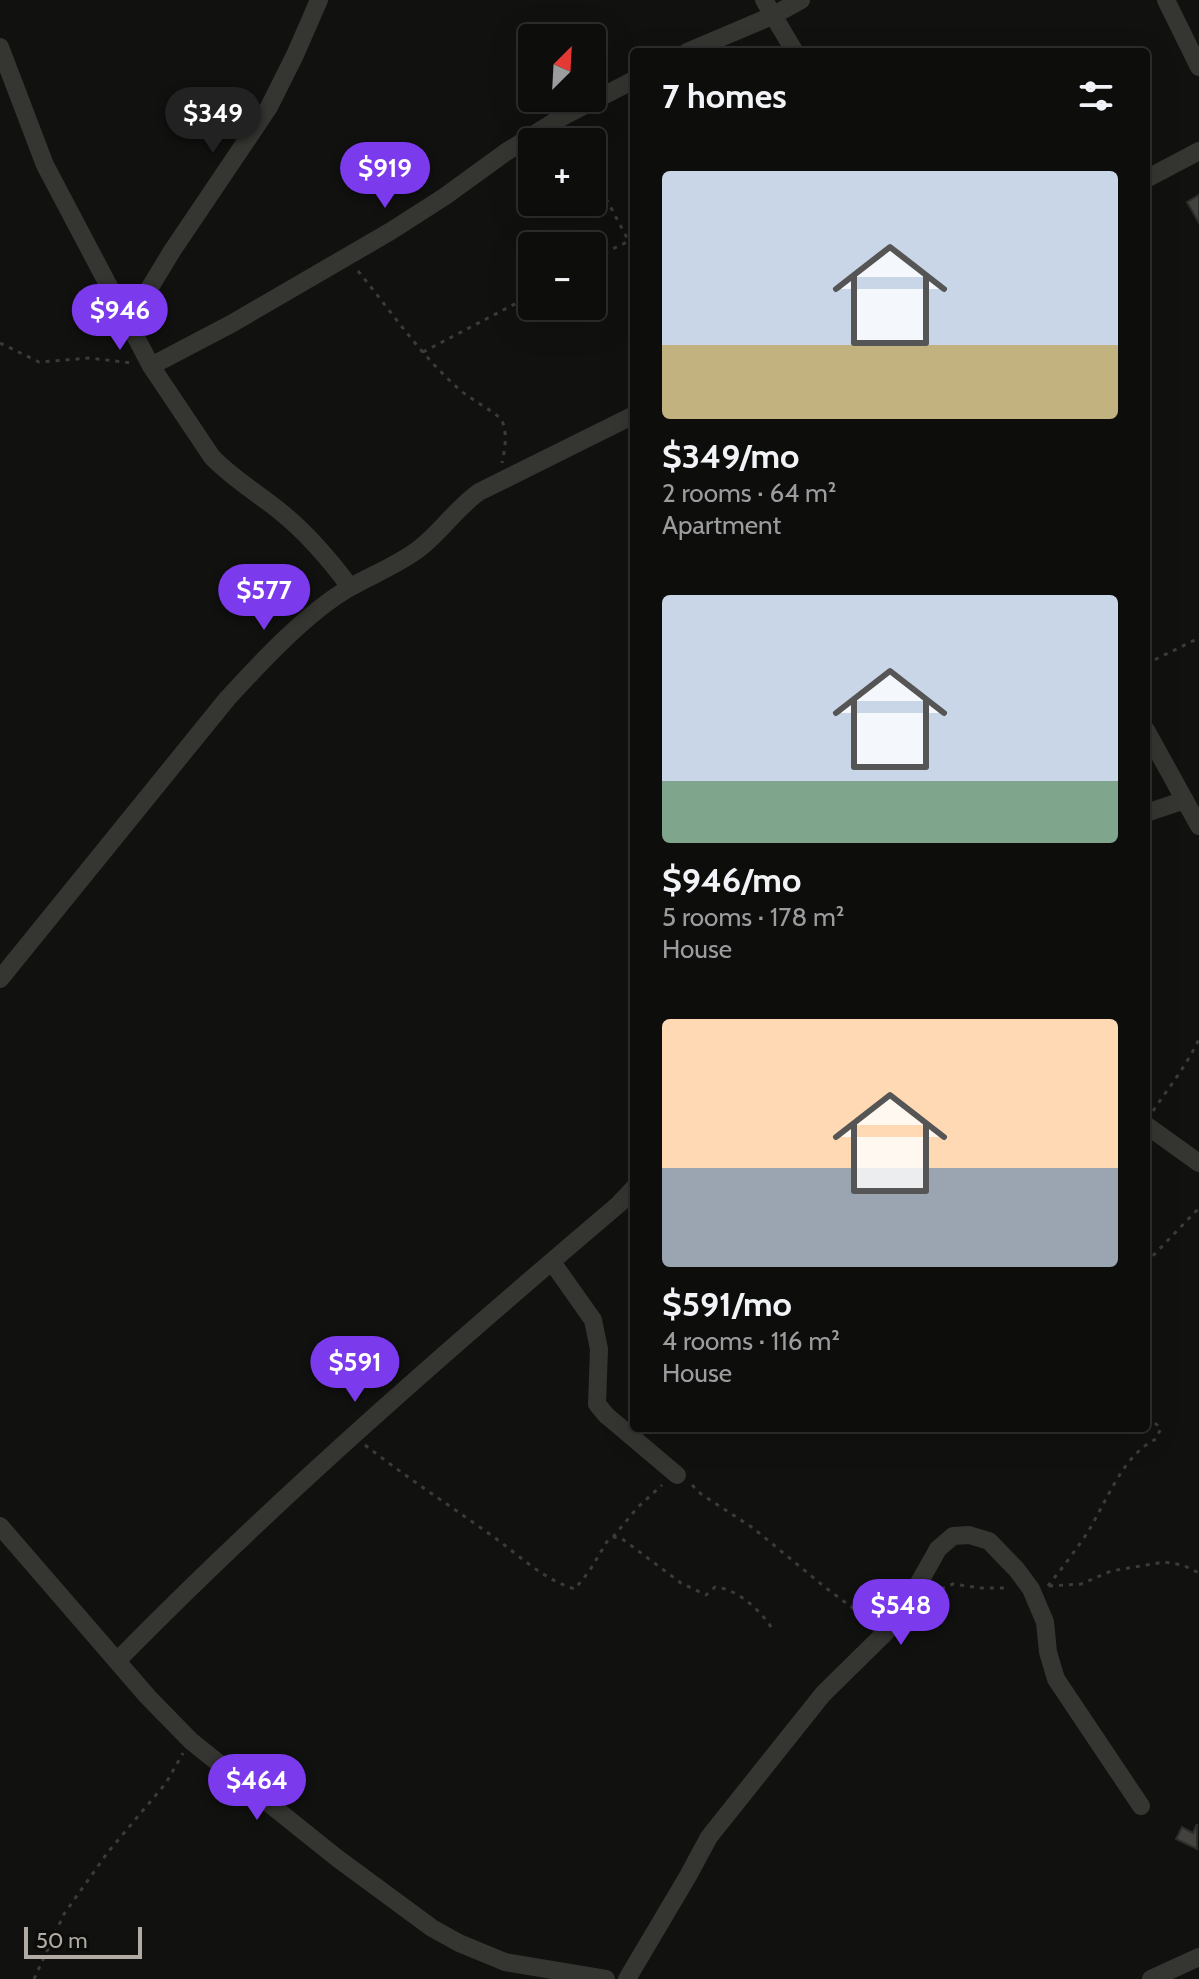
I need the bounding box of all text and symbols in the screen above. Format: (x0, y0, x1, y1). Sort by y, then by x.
north arrow (518, 24, 606, 112)
map controls (518, 24, 606, 320)
icon: filters (1074, 74, 1118, 118)
text: 7 homes (662, 75, 787, 117)
pin: $349 (166, 87, 260, 155)
text: $349 (183, 97, 243, 129)
button: + (518, 128, 606, 216)
pin: $919 (338, 142, 432, 210)
text: $919 (358, 152, 412, 184)
icon: home (818, 223, 962, 367)
button: − (518, 232, 606, 320)
pin: $946 (73, 284, 167, 352)
text: $946 (90, 294, 150, 326)
text: $349/mo (662, 435, 800, 477)
text: 2 rooms · 64 m² (662, 477, 837, 509)
text: Apartment (662, 509, 781, 541)
pin: $577 (217, 564, 311, 632)
text: $577 (236, 574, 292, 606)
icon: home (818, 647, 962, 791)
text: $946/mo (662, 859, 801, 901)
text: 5 rooms · 178 m² (662, 901, 844, 933)
text: House (662, 933, 732, 965)
icon: home (818, 1071, 962, 1215)
text: $591/mo (662, 1283, 792, 1325)
text: 4 rooms · 116 m² (662, 1325, 840, 1357)
pin: $591 (308, 1336, 402, 1404)
text: $591 (328, 1346, 382, 1378)
text: House (662, 1357, 732, 1389)
pin: $548 (854, 1579, 948, 1647)
text: $548 (871, 1589, 931, 1621)
pin: $464 (210, 1754, 304, 1822)
text: $464 (226, 1764, 288, 1796)
scale bar (24, 1923, 142, 1959)
text: 50 m (36, 1927, 88, 1954)

